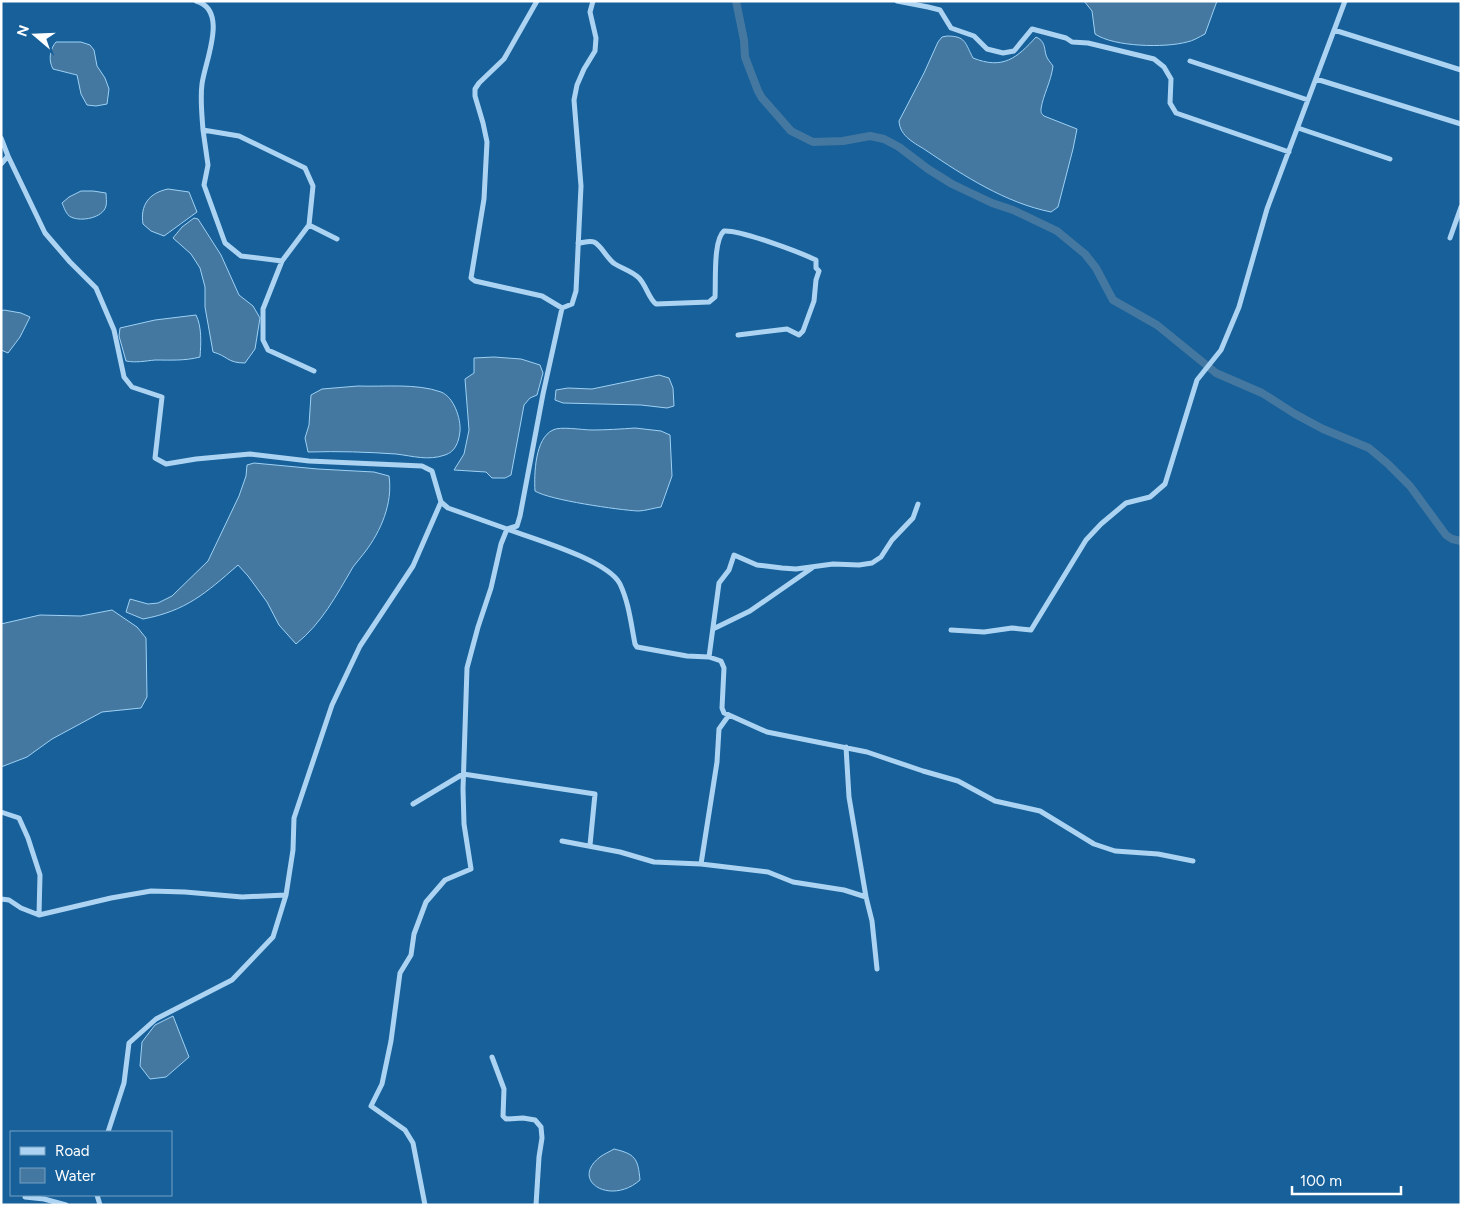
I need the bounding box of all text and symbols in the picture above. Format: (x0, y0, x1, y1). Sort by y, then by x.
north arrow (10, 10, 60, 60)
text: N (13, 23, 33, 39)
legend (10, 1131, 172, 1196)
text: Road (55, 1142, 90, 1160)
scale bar (1292, 1164, 1401, 1196)
text: Water (55, 1167, 95, 1185)
text: 100 m (1300, 1172, 1342, 1190)

